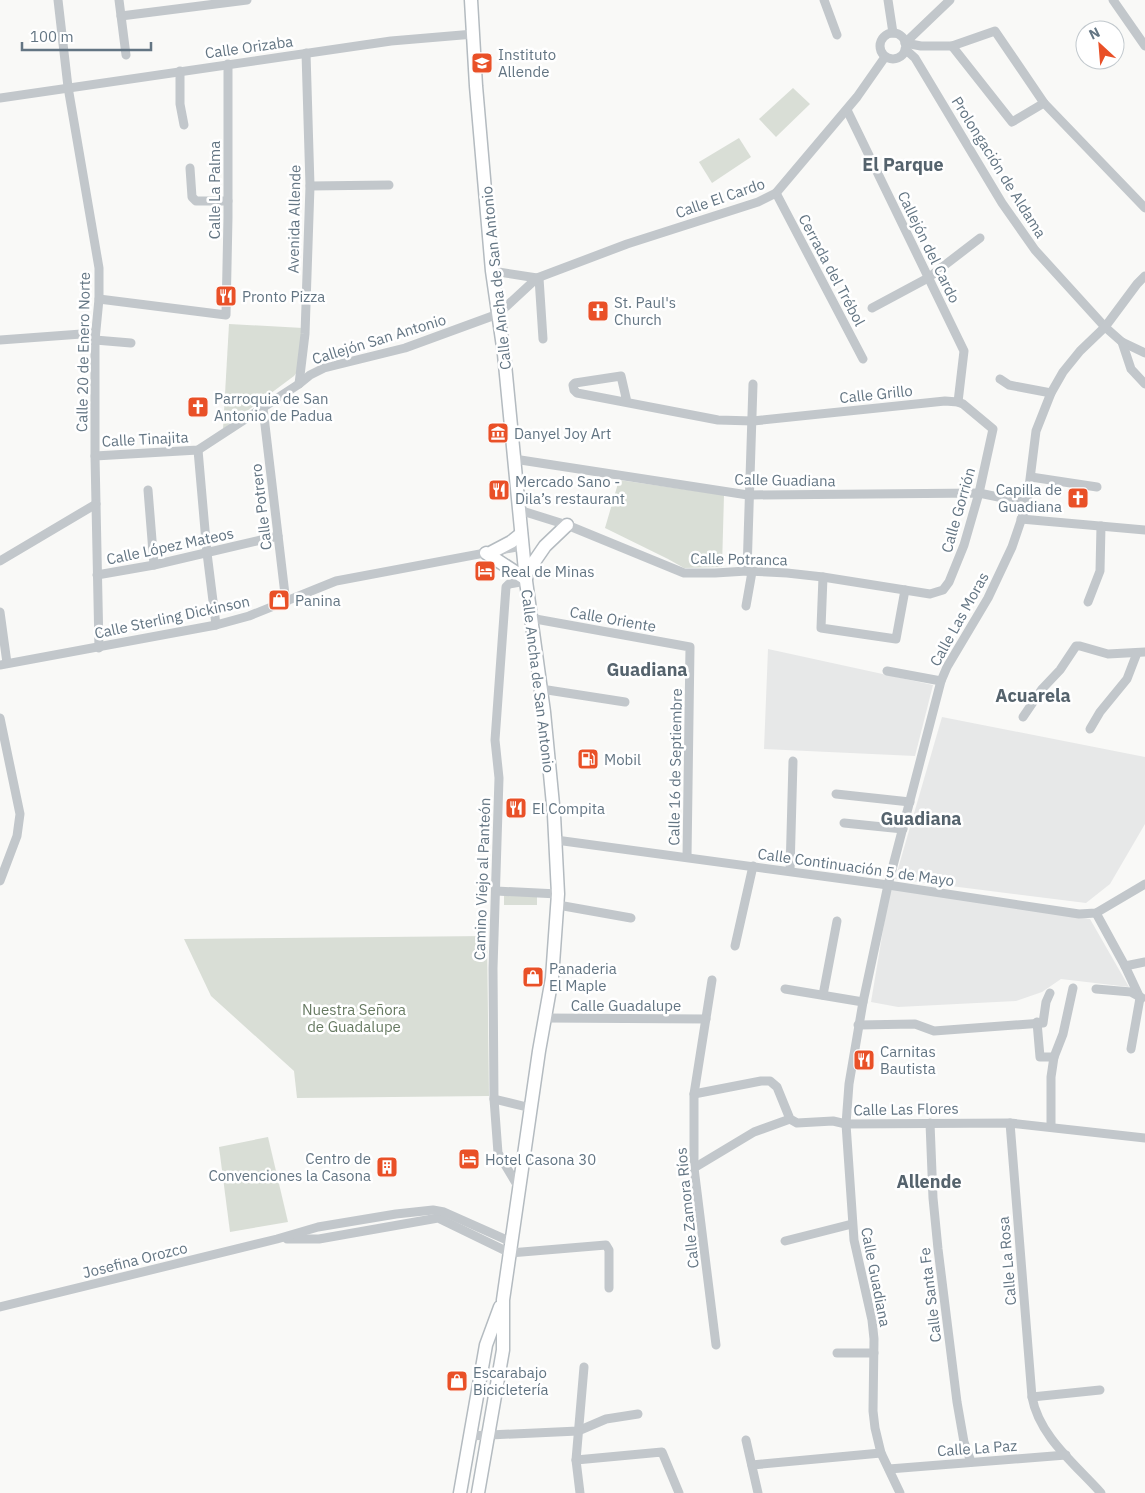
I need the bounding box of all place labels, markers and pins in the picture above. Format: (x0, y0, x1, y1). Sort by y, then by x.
place label: Instituto Allende (498, 45, 556, 81)
school or university icon: Instituto Allende (470, 51, 494, 75)
restaurant icon: Pronto Pizza (214, 284, 238, 308)
place label: Pronto Pizza (242, 287, 325, 306)
place label: St. Paul's Church (614, 293, 676, 329)
church icon: St. Paul's Church (586, 299, 610, 323)
place label: Parroquia de San Antonio de Padua (214, 389, 333, 425)
church icon: Parroquia de San Antonio de Padua (186, 395, 210, 419)
museum icon: Danyel Joy Art (486, 421, 510, 445)
place label: Danyel Joy Art (514, 424, 611, 443)
place label: Mercado Sano - Dila’s restaurant (515, 472, 625, 508)
restaurant icon: Mercado Sano - Dila’s restaurant (487, 478, 511, 502)
place label: Capilla de Guadiana (996, 480, 1062, 516)
church icon: Capilla de Guadiana (1066, 486, 1090, 510)
hotel icon: Real de Minas (473, 559, 497, 583)
place label: Real de Minas (501, 562, 594, 581)
shop icon: Panina (267, 588, 291, 612)
place label: Panina (295, 591, 341, 610)
fuel station icon: Mobil (576, 747, 600, 771)
place label: Mobil (604, 750, 641, 769)
restaurant icon: El Compita (504, 796, 528, 820)
place label: El Compita (532, 799, 605, 818)
place label: Panaderia El Maple (549, 959, 617, 995)
shop icon: Panaderia El Maple (521, 965, 545, 989)
place label: Carnitas Bautista (880, 1042, 936, 1078)
restaurant icon: Carnitas Bautista (852, 1048, 876, 1072)
hotel icon: Hotel Casona 30 (457, 1147, 481, 1171)
place label: Centro de Convenciones la Casona (208, 1149, 371, 1185)
place label: Hotel Casona 30 (485, 1150, 596, 1169)
building icon: Centro de Convenciones la Casona (375, 1155, 399, 1179)
place label: Escarabajo Bicicletería (473, 1363, 548, 1399)
shop icon: Escarabajo Bicicletería (445, 1369, 469, 1393)

